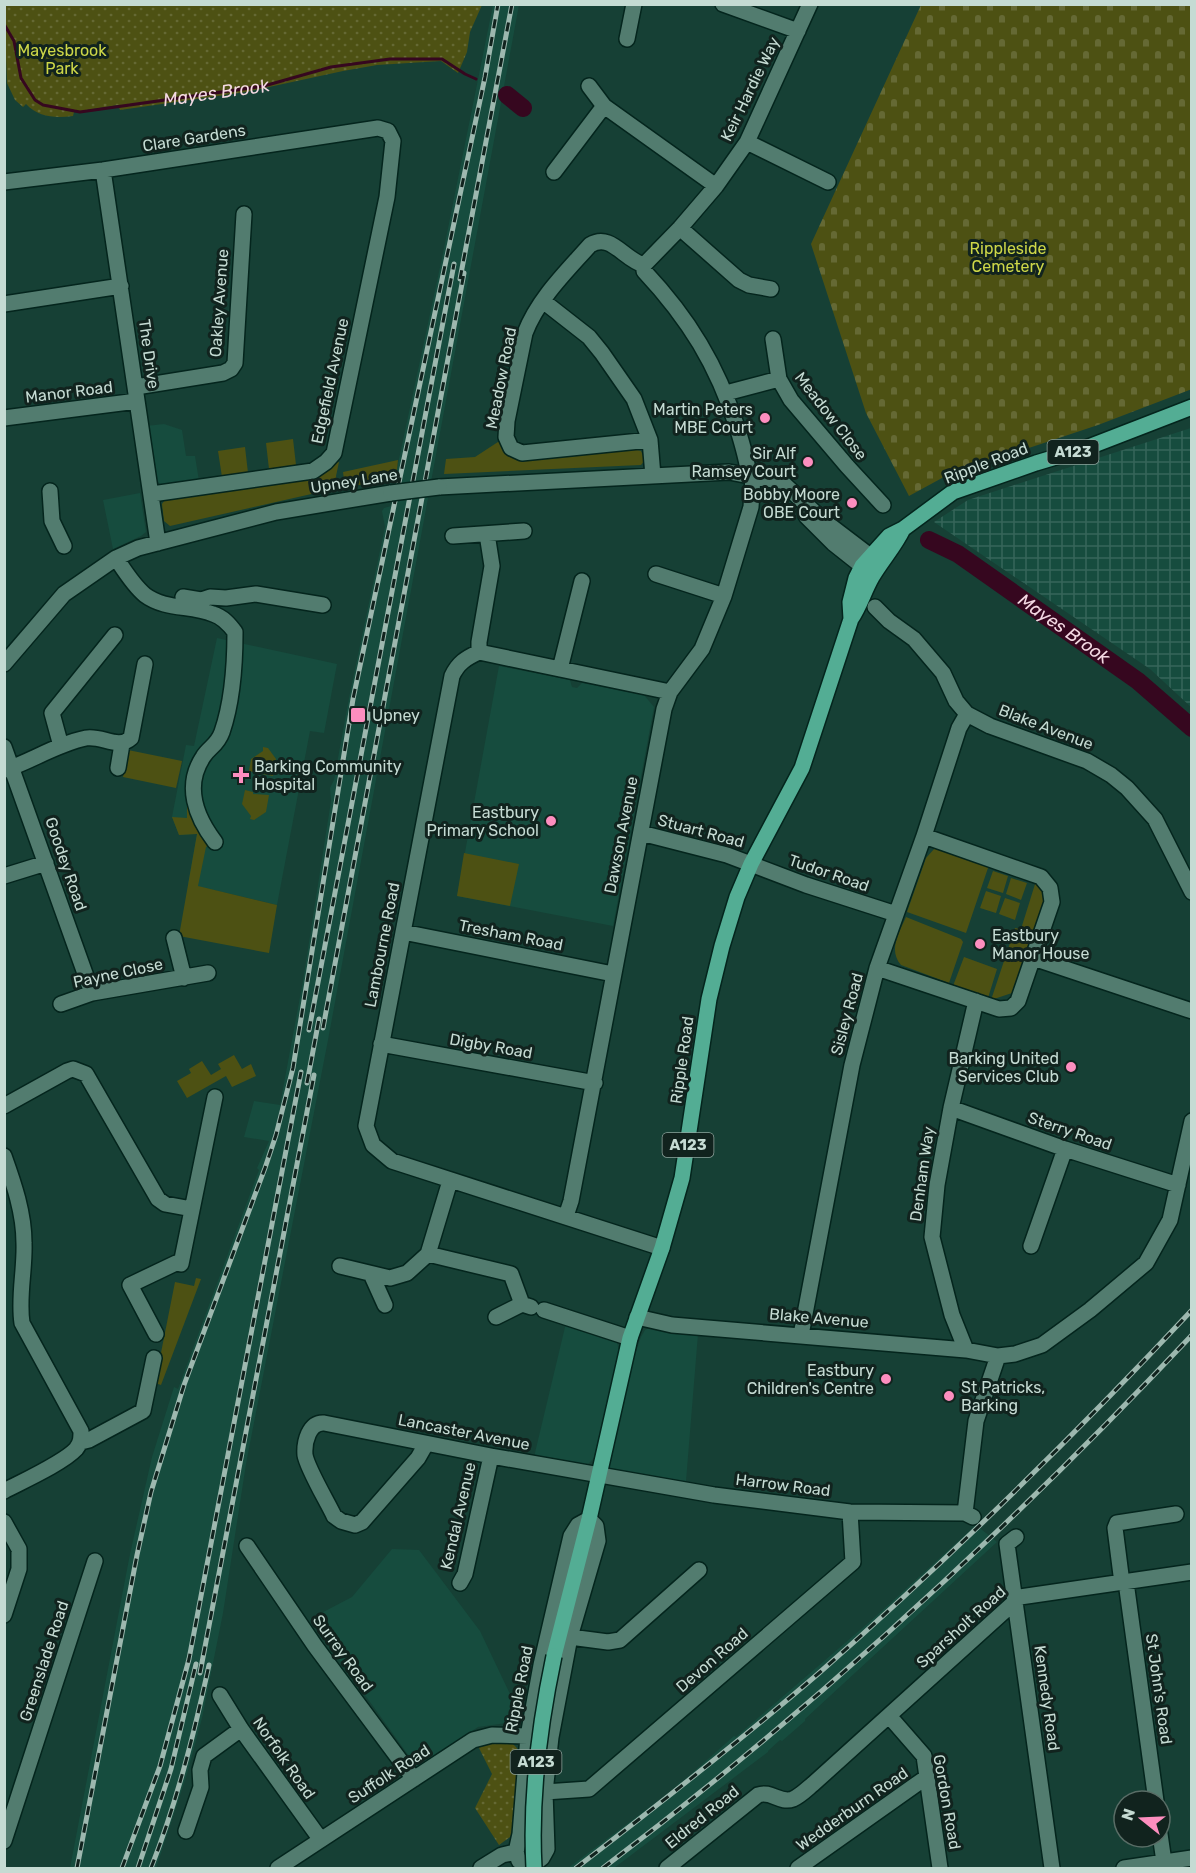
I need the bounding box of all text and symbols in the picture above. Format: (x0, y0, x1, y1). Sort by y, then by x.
street label: Keir Hardie Way (717, 34, 784, 144)
park label: Mayesbrook Park (17, 41, 107, 78)
water label: Mayes Brook (162, 74, 273, 111)
street label: Clare Gardens (141, 120, 247, 156)
park label: Rippleside Cemetery (970, 239, 1046, 276)
street label: Oakley Avenue (206, 248, 232, 358)
street label: Edgefield Avenue (307, 316, 353, 446)
street label: The Drive (135, 318, 163, 390)
street label: Meadow Road (482, 325, 520, 431)
street label: Meadow Close (791, 368, 871, 464)
street label: Manor Road (24, 377, 114, 407)
place label: Martin Peters MBE Court (653, 400, 753, 437)
marker: Martin Peters MBE Court (758, 411, 772, 425)
street label: Ripple Road (941, 438, 1031, 488)
road number: A123 (1048, 440, 1098, 464)
place label: Sir Alf Ramsey Court (692, 444, 797, 481)
marker: Sir Alf Ramsey Court (801, 455, 815, 469)
street label: Upney Lane (309, 465, 399, 497)
place label: Bobby Moore OBE Court (743, 485, 840, 522)
marker: Bobby Moore OBE Court (845, 496, 859, 510)
water label: Mayes Brook (1014, 589, 1115, 669)
street label: Blake Avenue (996, 700, 1096, 754)
marker: Upney (349, 706, 367, 724)
place label: Upney (372, 706, 420, 725)
place label: Barking Community Hospital (254, 757, 402, 794)
marker: Barking Community Hospital (232, 766, 250, 784)
street label: Dawson Avenue (600, 775, 642, 895)
place label: Eastbury Primary School (427, 803, 539, 840)
street label: Stuart Road (656, 810, 746, 852)
marker: Eastbury Primary School (544, 814, 558, 828)
street label: Goodey Road (41, 815, 91, 913)
street label: Tudor Road (786, 850, 872, 896)
street label: Lambourne Road (361, 881, 403, 1009)
street label: Tresham Road (457, 916, 565, 954)
place label: Eastbury Manor House (992, 926, 1089, 963)
marker: Eastbury Manor House (973, 937, 987, 951)
street label: Payne Close (72, 954, 165, 992)
street label: Sisley Road (827, 971, 867, 1057)
street label: Ripple Road (666, 1015, 698, 1105)
street label: Digby Road (448, 1029, 534, 1063)
place label: Barking United Services Club (949, 1049, 1059, 1086)
marker: Barking United Services Club (1064, 1060, 1078, 1074)
street label: Sterry Road (1026, 1108, 1114, 1154)
street label: Denham Way (906, 1125, 938, 1223)
road number: A123 (662, 1133, 714, 1157)
street label: Blake Avenue (768, 1304, 870, 1332)
place label: Eastbury Children's Centre (747, 1361, 874, 1398)
marker: Eastbury Children's Centre (879, 1372, 893, 1386)
place label: St Patricks, Barking (961, 1378, 1045, 1415)
marker: St Patricks, Barking (942, 1389, 956, 1403)
street label: Lancaster Avenue (397, 1410, 532, 1454)
street label: Kendal Avenue (436, 1460, 480, 1572)
street label: Harrow Road (734, 1470, 832, 1500)
street label: Sparsholt Road (912, 1582, 1010, 1672)
street label: Greenslade Road (16, 1598, 72, 1724)
street label: Surrey Road (309, 1611, 377, 1695)
street label: Devon Road (672, 1624, 752, 1696)
street label: St John's Road (1142, 1632, 1176, 1746)
street label: Ripple Road (501, 1644, 537, 1734)
street label: Kennedy Road (1030, 1644, 1064, 1752)
street label: Norfolk Road (249, 1713, 319, 1803)
street label: Suffolk Road (345, 1741, 433, 1807)
road number: A123 (510, 1750, 562, 1774)
street label: Gordon Road (929, 1753, 965, 1851)
street label: Wedderburn Road (792, 1763, 912, 1855)
street label: Eldred Road (661, 1781, 743, 1853)
north arrow (1112, 1789, 1172, 1849)
text: N (1117, 1806, 1139, 1823)

